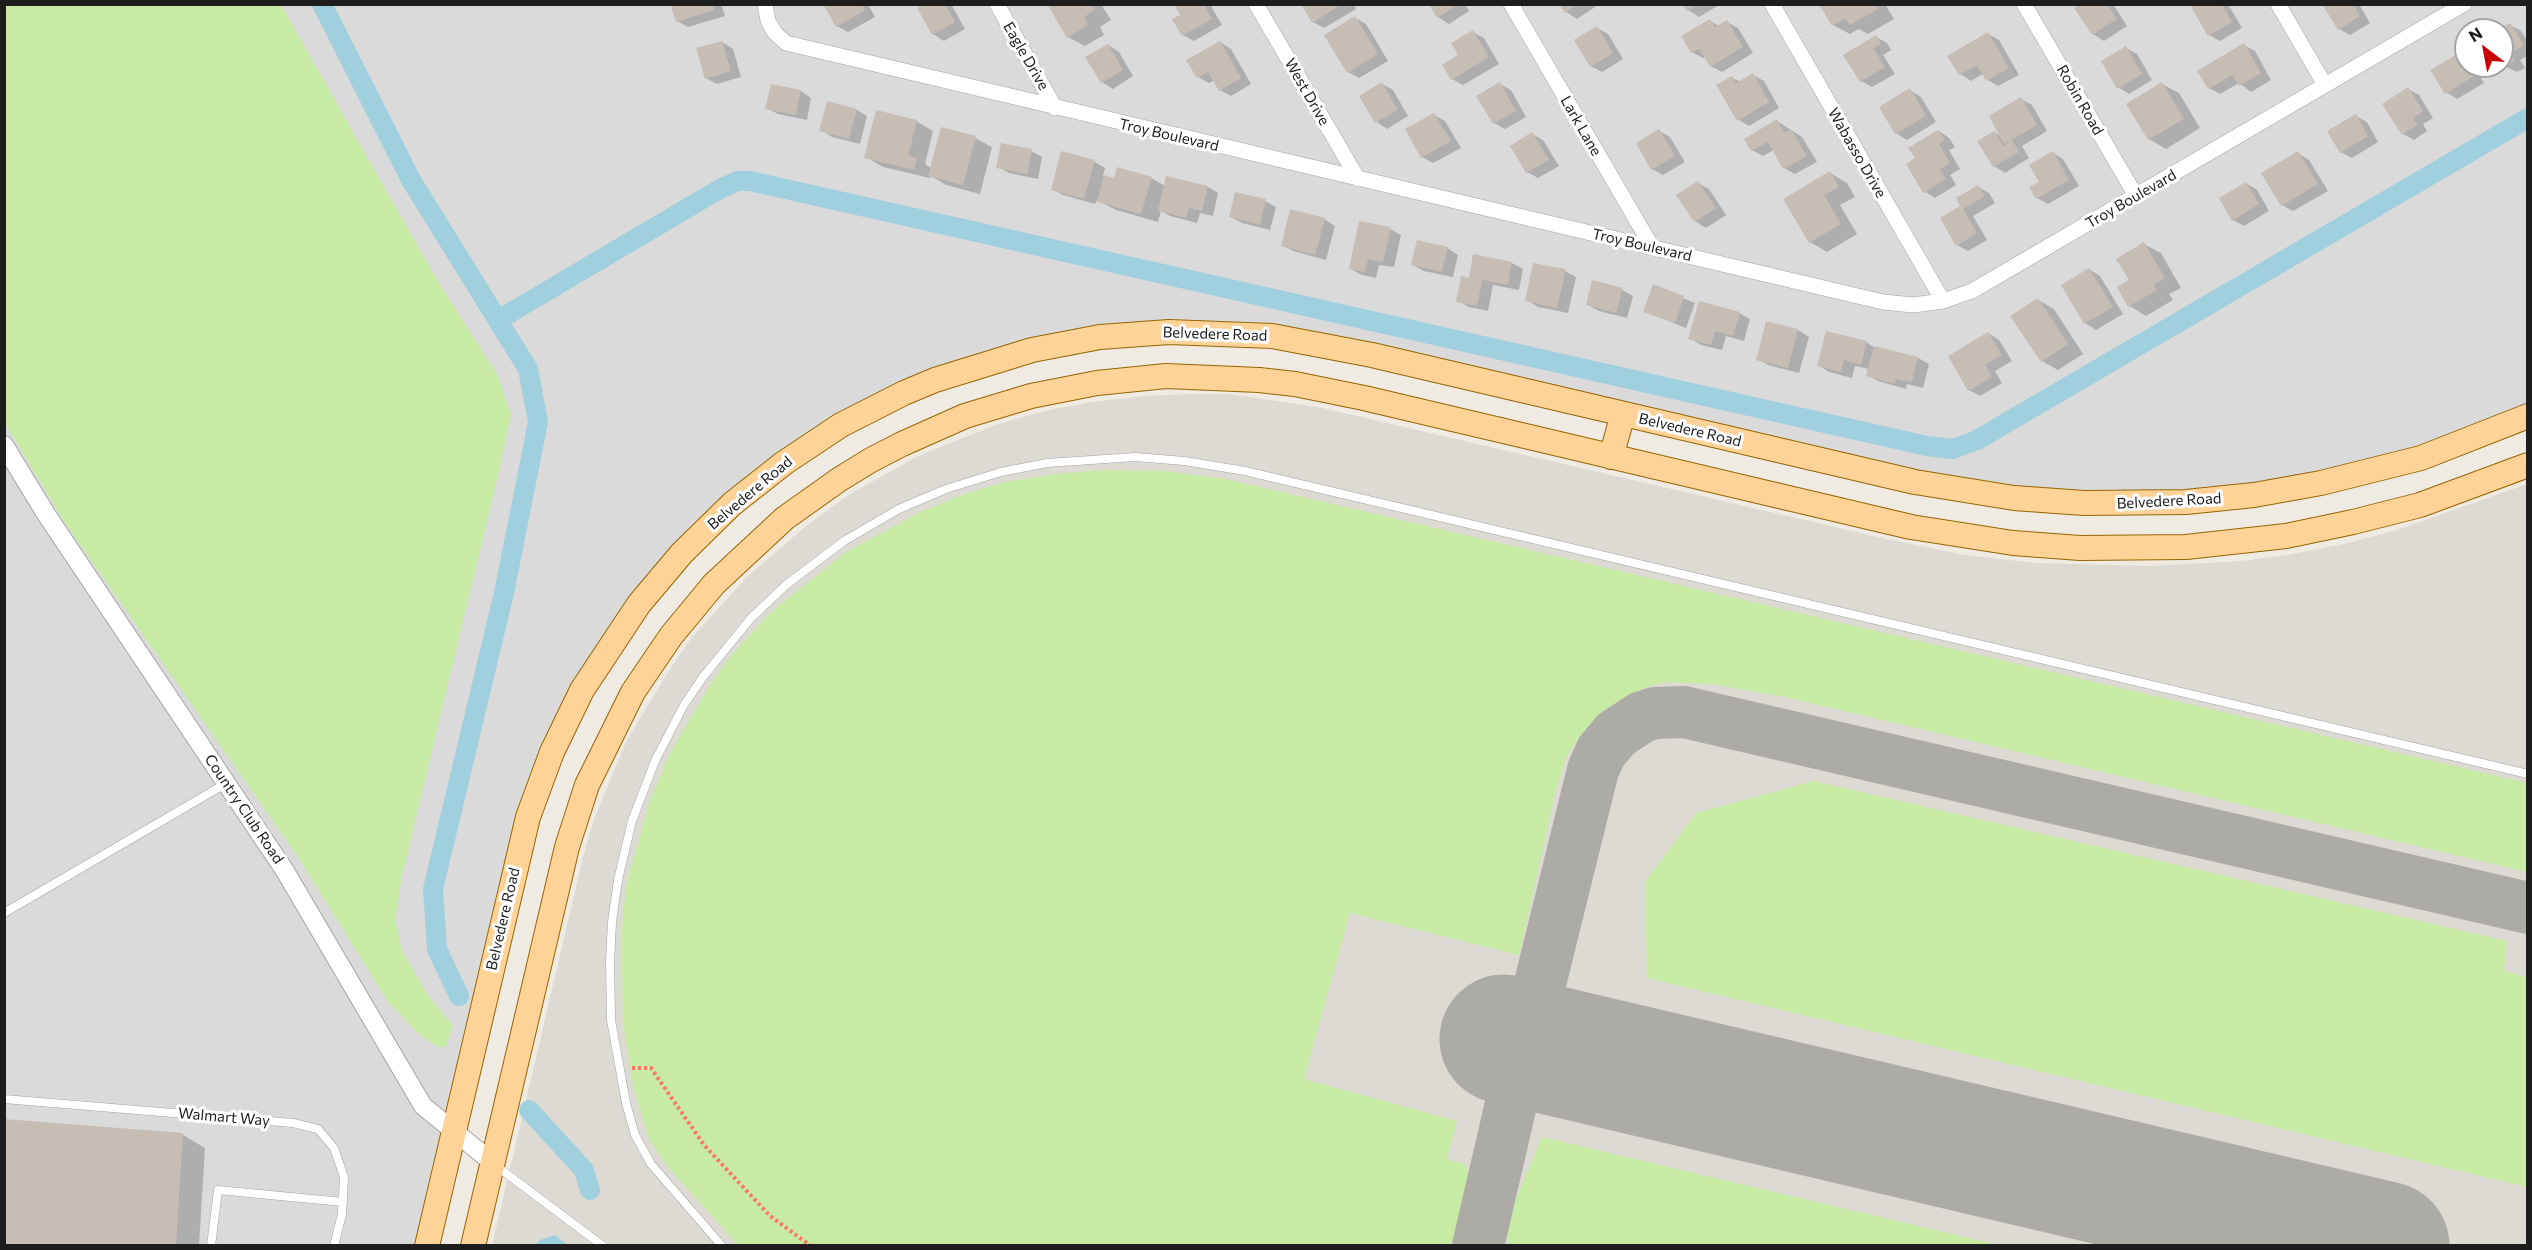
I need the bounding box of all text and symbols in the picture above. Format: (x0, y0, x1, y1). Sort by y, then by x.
north arrow (2454, 18, 2514, 78)
street label: Eagle Drive (999, 19, 1053, 93)
text: N (2465, 23, 2485, 45)
street label: West Drive (1281, 55, 1333, 129)
street label: Robin Road (2053, 62, 2107, 138)
street label: Lark Lane (1557, 93, 1605, 159)
street label: Wabasso Drive (1824, 105, 1890, 201)
street label: Troy Boulevard (1117, 115, 1221, 155)
street label: Troy Boulevard (2082, 166, 2180, 232)
street label: Troy Boulevard (1590, 225, 1694, 265)
street label: Belvedere Road (1162, 323, 1268, 345)
street label: Belvedere Road (1637, 409, 1743, 451)
street label: Belvedere Road (704, 452, 796, 534)
street label: Belvedere Road (2116, 489, 2222, 513)
street label: Country Club Road (201, 751, 287, 867)
street label: Belvedere Road (482, 866, 524, 972)
street label: Walmart Way (177, 1104, 271, 1130)

